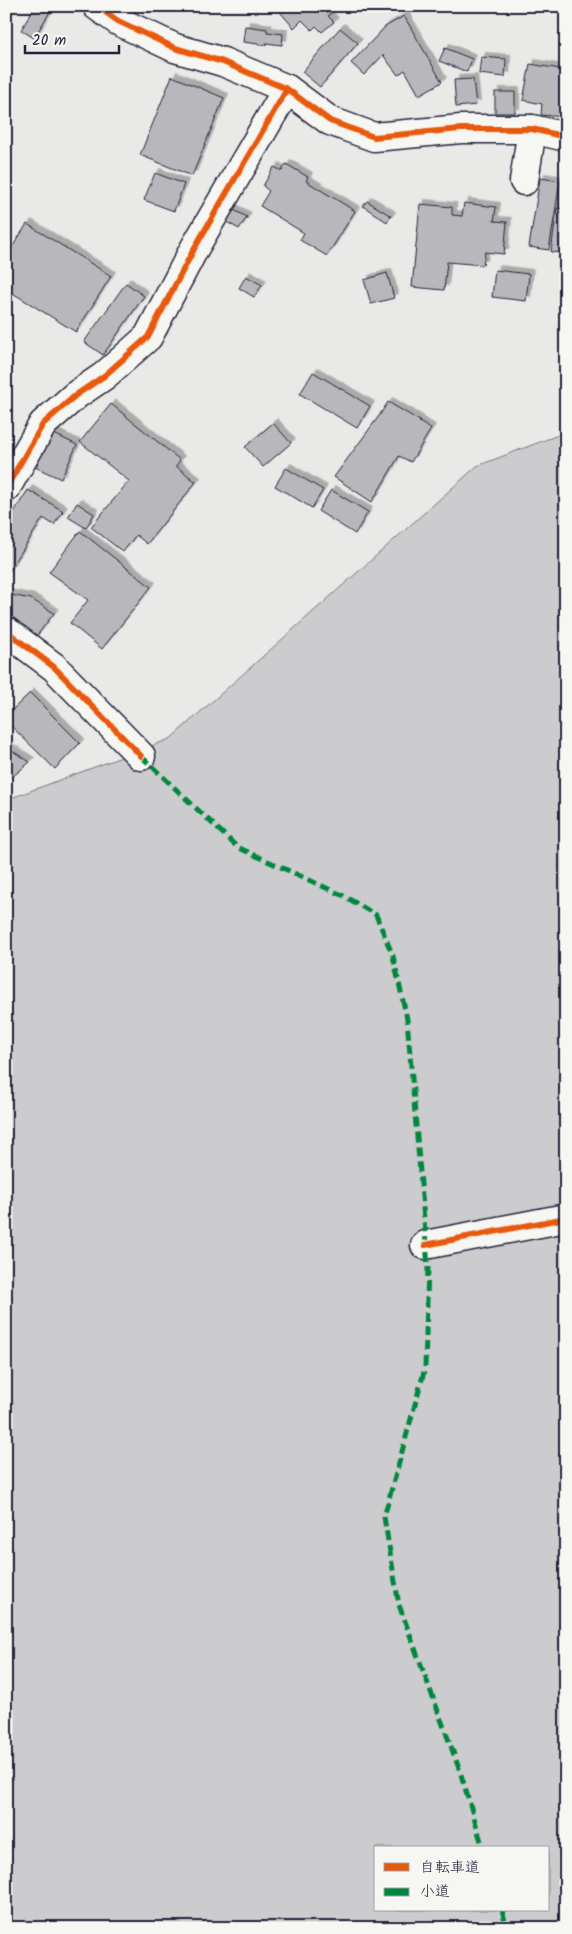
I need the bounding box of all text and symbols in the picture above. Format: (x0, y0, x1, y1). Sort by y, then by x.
scale bar (25, 22, 119, 54)
text: 20 m (32, 29, 66, 53)
legend (374, 1846, 550, 1912)
text: 自転車道 (420, 1856, 480, 1880)
text: 小道 (420, 1880, 450, 1904)

